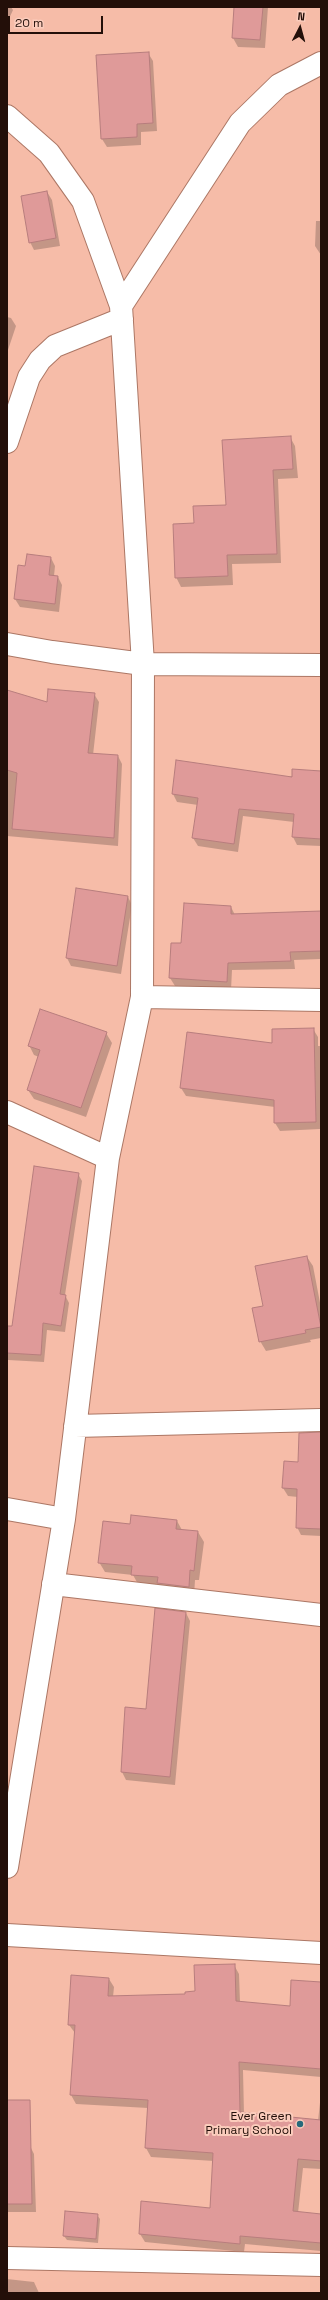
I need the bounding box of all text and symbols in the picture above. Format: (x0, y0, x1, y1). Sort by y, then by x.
scale bar (10, 8, 105, 34)
north arrow (280, 8, 320, 48)
text: N (297, 9, 306, 23)
text: 20 m (15, 15, 43, 31)
place label: Ever Green Primary School (205, 2110, 292, 2138)
marker: Ever Green Primary School (295, 2119, 305, 2129)

